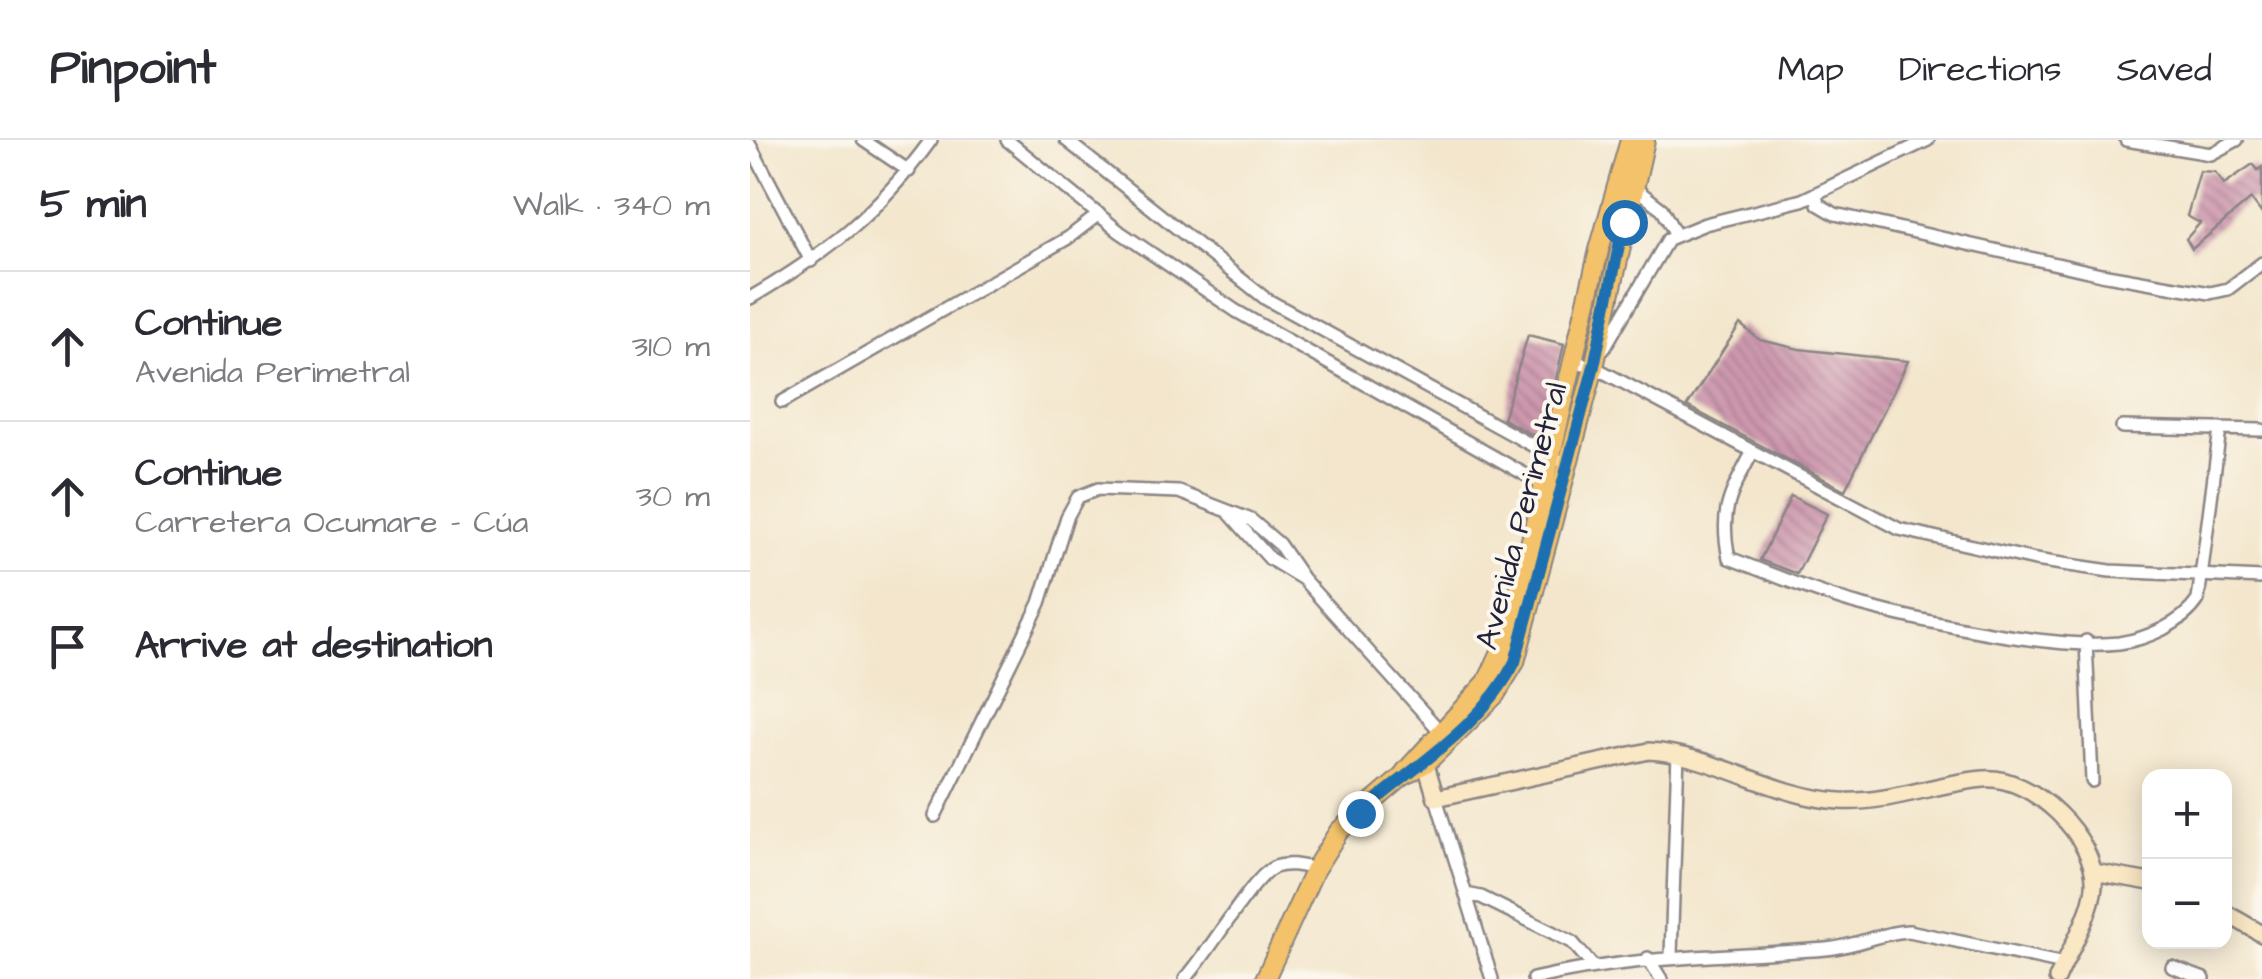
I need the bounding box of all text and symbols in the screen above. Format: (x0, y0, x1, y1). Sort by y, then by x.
text: Pinpoint (50, 36, 216, 102)
text: Map (1778, 45, 1844, 94)
text: Directions (1899, 45, 2062, 94)
text: Saved (2117, 45, 2212, 94)
text: 5 min (40, 176, 147, 234)
text: Walk · 340 m (513, 183, 710, 228)
route start (1602, 200, 1648, 246)
text: Continue (135, 298, 282, 350)
icon: ahead (40, 319, 95, 374)
text: 310 m (632, 324, 710, 369)
text: Avenida Perimetral (135, 350, 410, 395)
street label: Avenida Perimetral (1465, 377, 1579, 655)
text: Continue (135, 448, 282, 500)
icon: ahead (40, 469, 95, 524)
text: 30 m (636, 474, 710, 519)
text: Carretera Ocumare - Cúa (135, 500, 528, 545)
icon: arrive (40, 619, 95, 674)
text: Arrive at destination (135, 620, 492, 672)
map controls (2142, 769, 2232, 949)
button: + (2142, 769, 2232, 859)
route end (1338, 791, 1384, 837)
button: − (2142, 859, 2232, 949)

